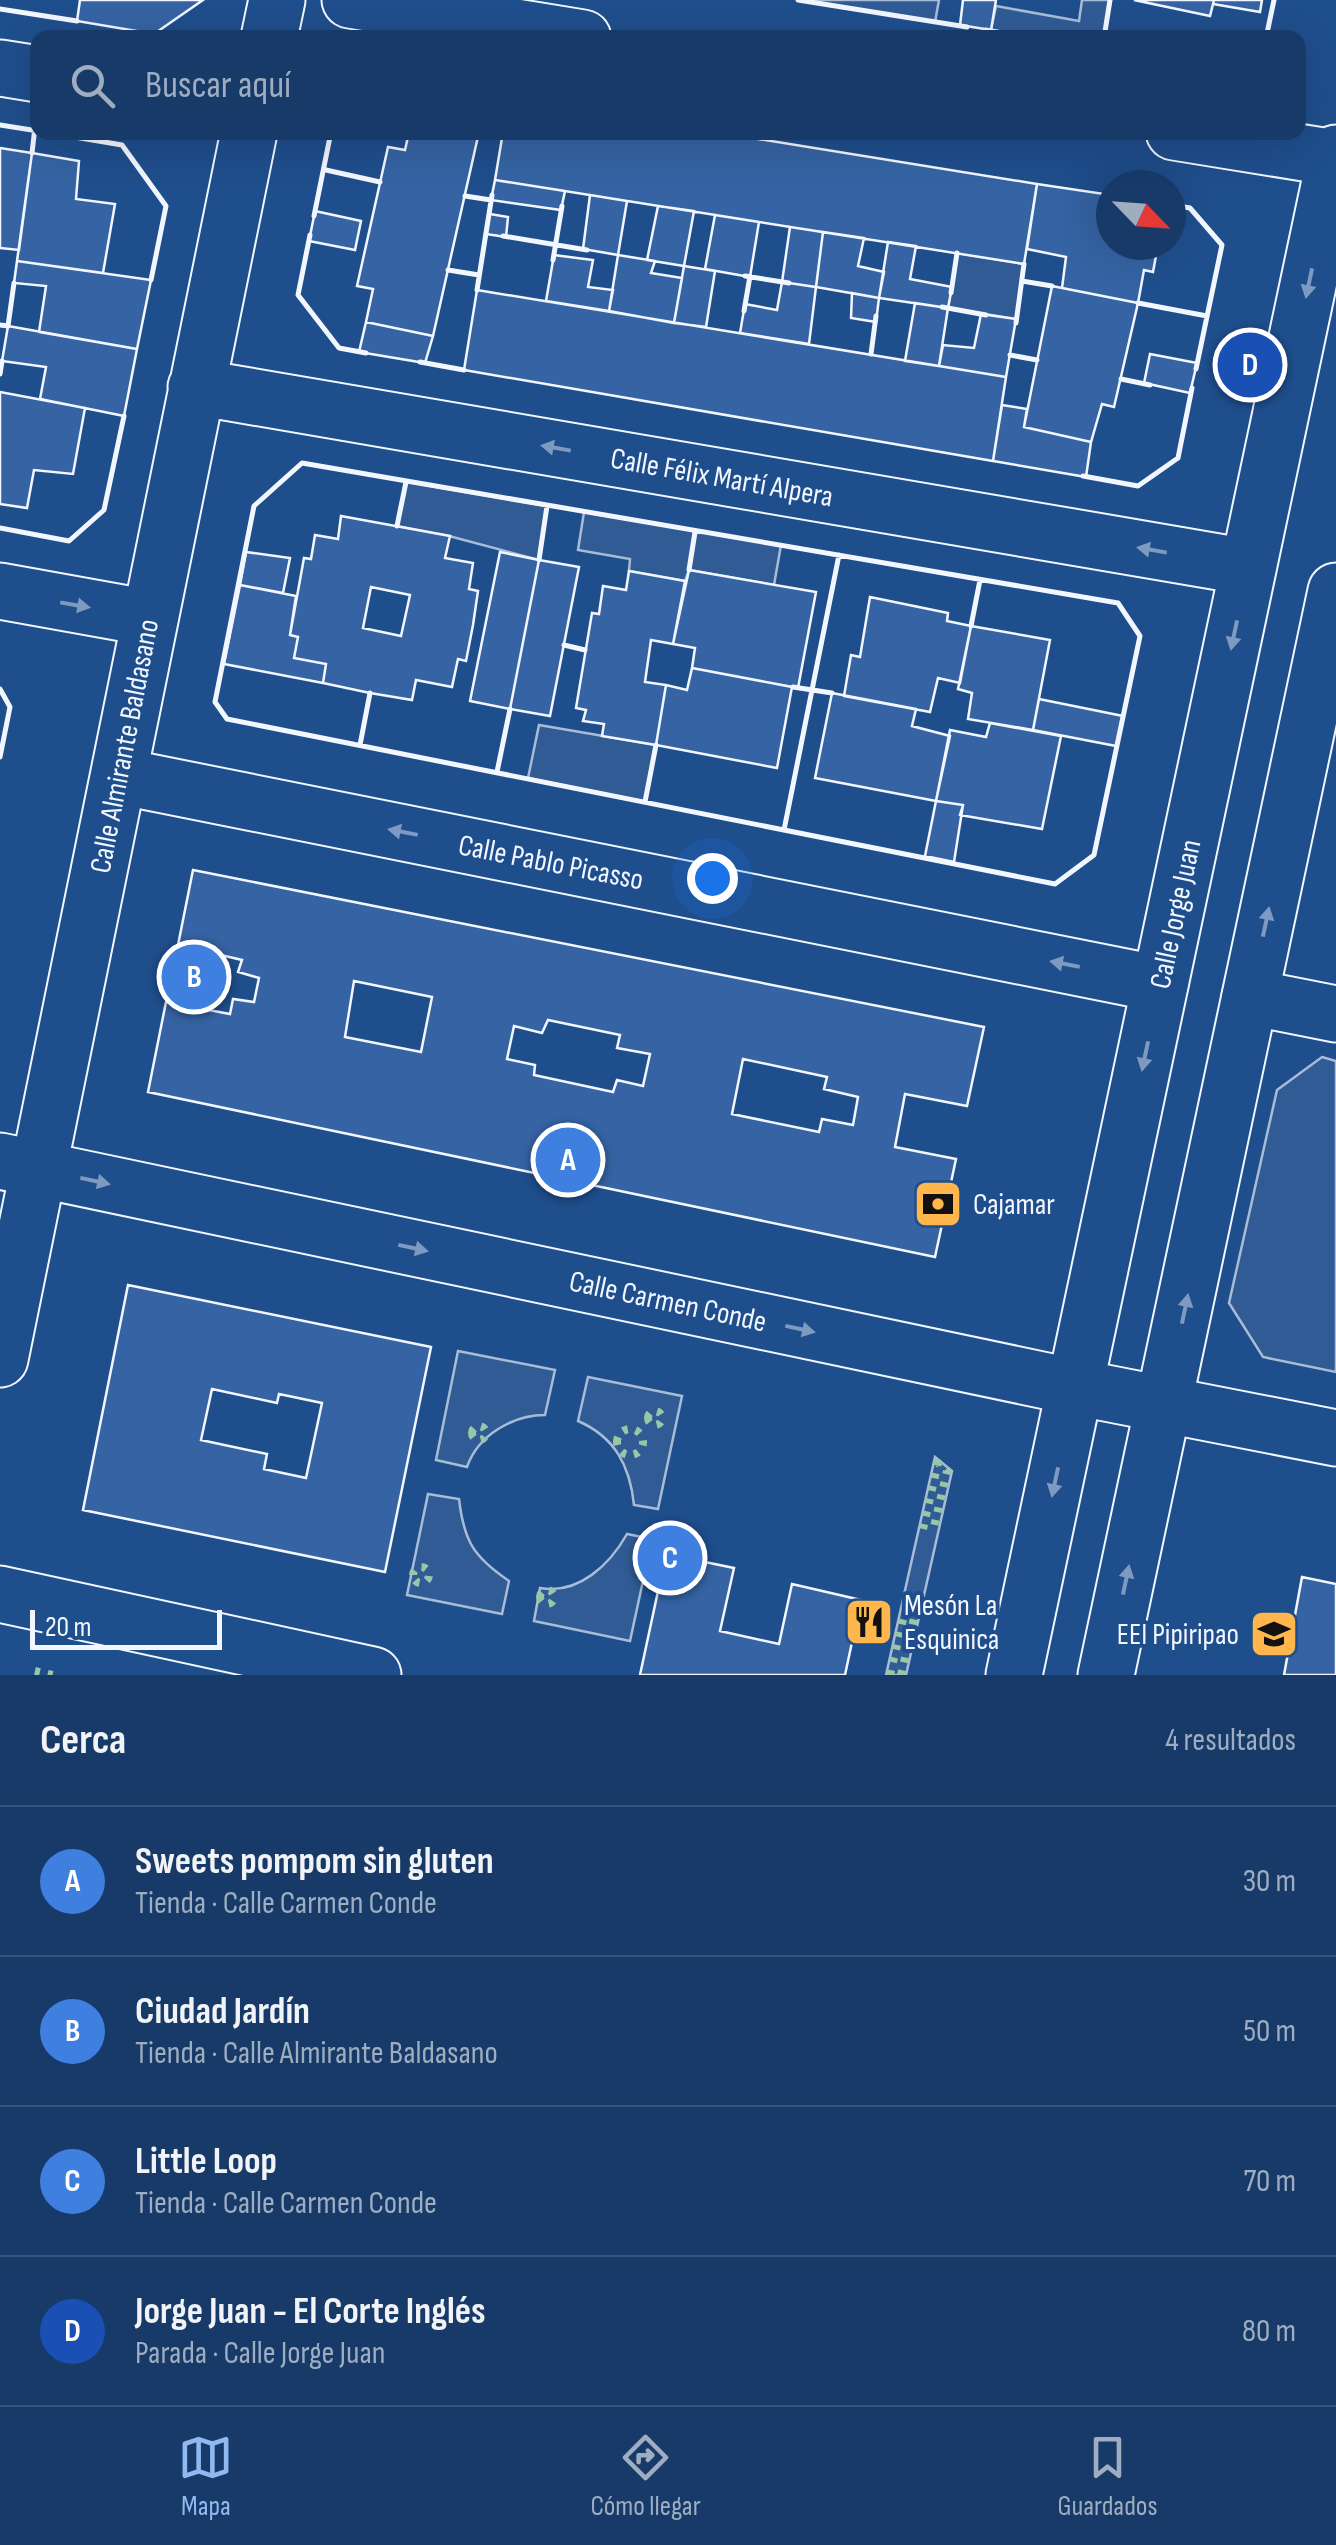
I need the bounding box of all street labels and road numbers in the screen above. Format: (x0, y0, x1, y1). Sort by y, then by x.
street label: Calle Félix Martí Alpera (608, 441, 836, 515)
street label: Calle Almirante Baldasano (83, 616, 167, 876)
street label: Calle Pablo Picasso (455, 827, 646, 899)
street label: Calle Jorge Juan (1143, 836, 1209, 992)
street label: Calle Carmen Conde (566, 1263, 770, 1340)

